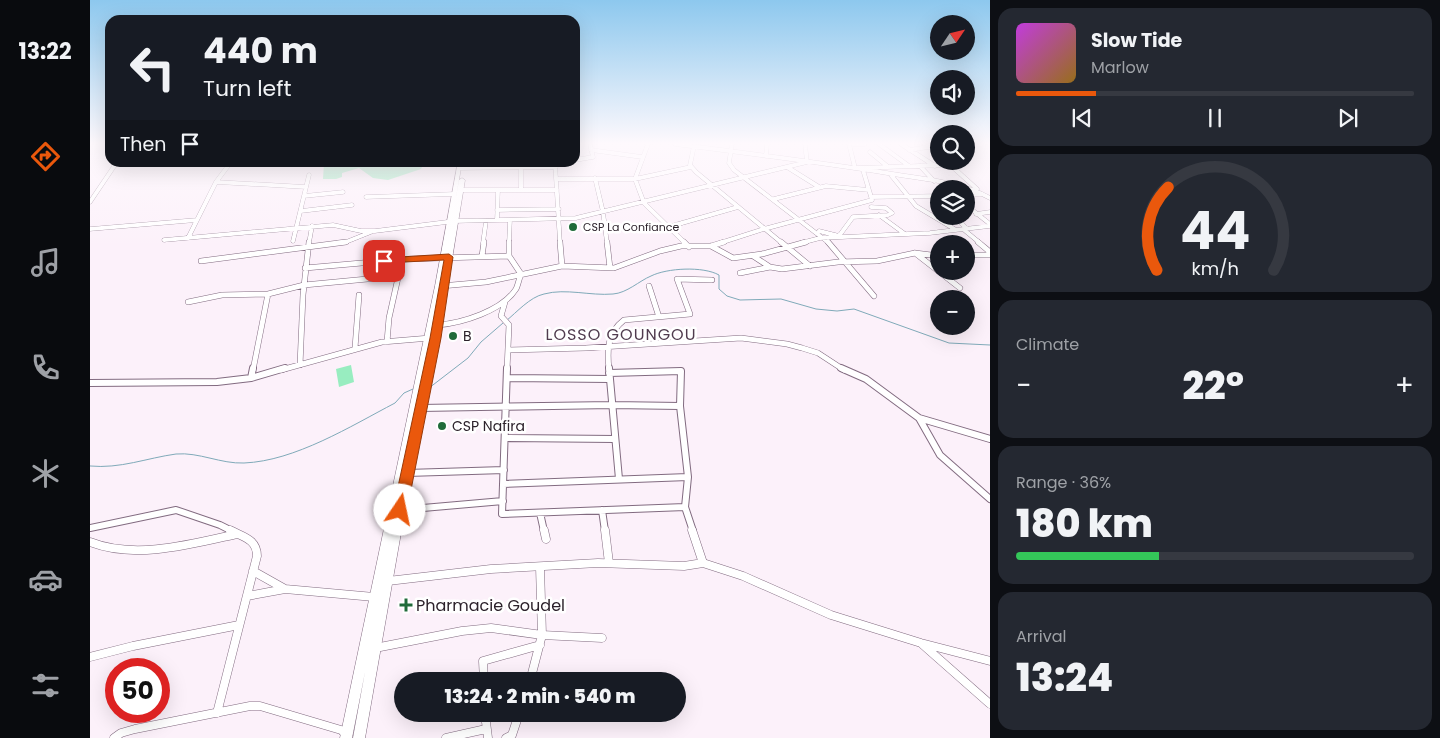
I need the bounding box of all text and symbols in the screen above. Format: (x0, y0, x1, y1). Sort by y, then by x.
north arrow (930, 15, 975, 60)
map controls (930, 15, 975, 335)
text: 440 m (203, 26, 318, 75)
text: Slow Tide (1091, 27, 1182, 54)
icon: left (120, 35, 185, 100)
text: 13:22 (19, 36, 71, 67)
text: Marlow (1091, 56, 1149, 79)
button: sound (930, 70, 975, 115)
text: Turn left (203, 73, 291, 104)
icon: previous (1068, 104, 1096, 132)
icon: pause (1201, 104, 1229, 132)
icon: next (1334, 104, 1362, 132)
button: search (930, 125, 975, 170)
icon: arrive (176, 130, 204, 158)
text: Then (120, 131, 166, 158)
icon: directions (28, 139, 63, 174)
button: layers (930, 180, 975, 225)
text: 44 (1180, 194, 1250, 267)
place label: CSP La Confiance (583, 219, 679, 235)
marker: CSP La Confiance (567, 221, 579, 233)
button: + (930, 235, 975, 280)
pin (363, 240, 405, 282)
icon: music (28, 245, 63, 280)
icon: arrive (370, 247, 398, 275)
text: km/h (1191, 256, 1239, 281)
button: − (930, 290, 975, 335)
district label: LOSSO GOUNGOU (545, 323, 697, 346)
place label: B (463, 326, 472, 346)
marker: B (447, 330, 459, 342)
text: Climate (1016, 333, 1079, 356)
icon: phone (28, 350, 63, 385)
text: 22° (1182, 359, 1244, 412)
text: − (1016, 366, 1031, 405)
text: + (1395, 366, 1414, 405)
place label: CSP Nafira (452, 416, 525, 436)
marker: CSP Nafira (436, 420, 448, 432)
icon: climate (28, 456, 63, 491)
text: Range · 36% (1016, 471, 1111, 494)
position arrow (373, 483, 425, 535)
text: 180 km (1016, 497, 1153, 550)
icon: car (28, 562, 63, 597)
place label: Pharmacie Goudel (416, 594, 565, 617)
marker: Pharmacie Goudel (400, 599, 412, 611)
text: Arrival (1016, 625, 1066, 648)
text: 13:24 (1016, 651, 1113, 704)
speed limit sign: 50 (105, 658, 170, 723)
icon: filters (28, 668, 63, 703)
text: 13:24 · 2 min · 540 m (444, 683, 636, 710)

